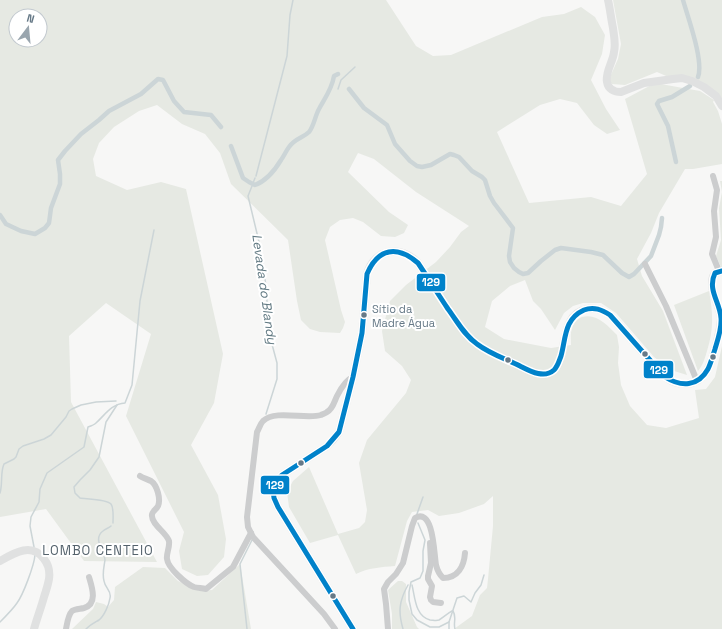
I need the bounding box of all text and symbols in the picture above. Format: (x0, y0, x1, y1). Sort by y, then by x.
north arrow (8, 8, 48, 48)
text: N (25, 11, 36, 26)
water label: Levada do Blandy (248, 233, 281, 346)
line badge: 129 (416, 273, 446, 292)
text: 129 (422, 275, 440, 289)
place label: Sítio da Madre Água (372, 302, 436, 330)
marker: Sítio da Madre Água (359, 310, 369, 320)
unlabelled marker (640, 349, 650, 359)
unlabelled marker (708, 352, 718, 362)
unlabelled marker (503, 355, 513, 365)
line badge: 129 (643, 360, 674, 379)
text: 129 (650, 363, 668, 377)
unlabelled marker (296, 458, 306, 468)
line badge: 129 (260, 475, 290, 495)
text: 129 (266, 478, 284, 492)
district label: LOMBO CENTEIO (42, 542, 154, 559)
unlabelled marker (328, 591, 338, 601)

